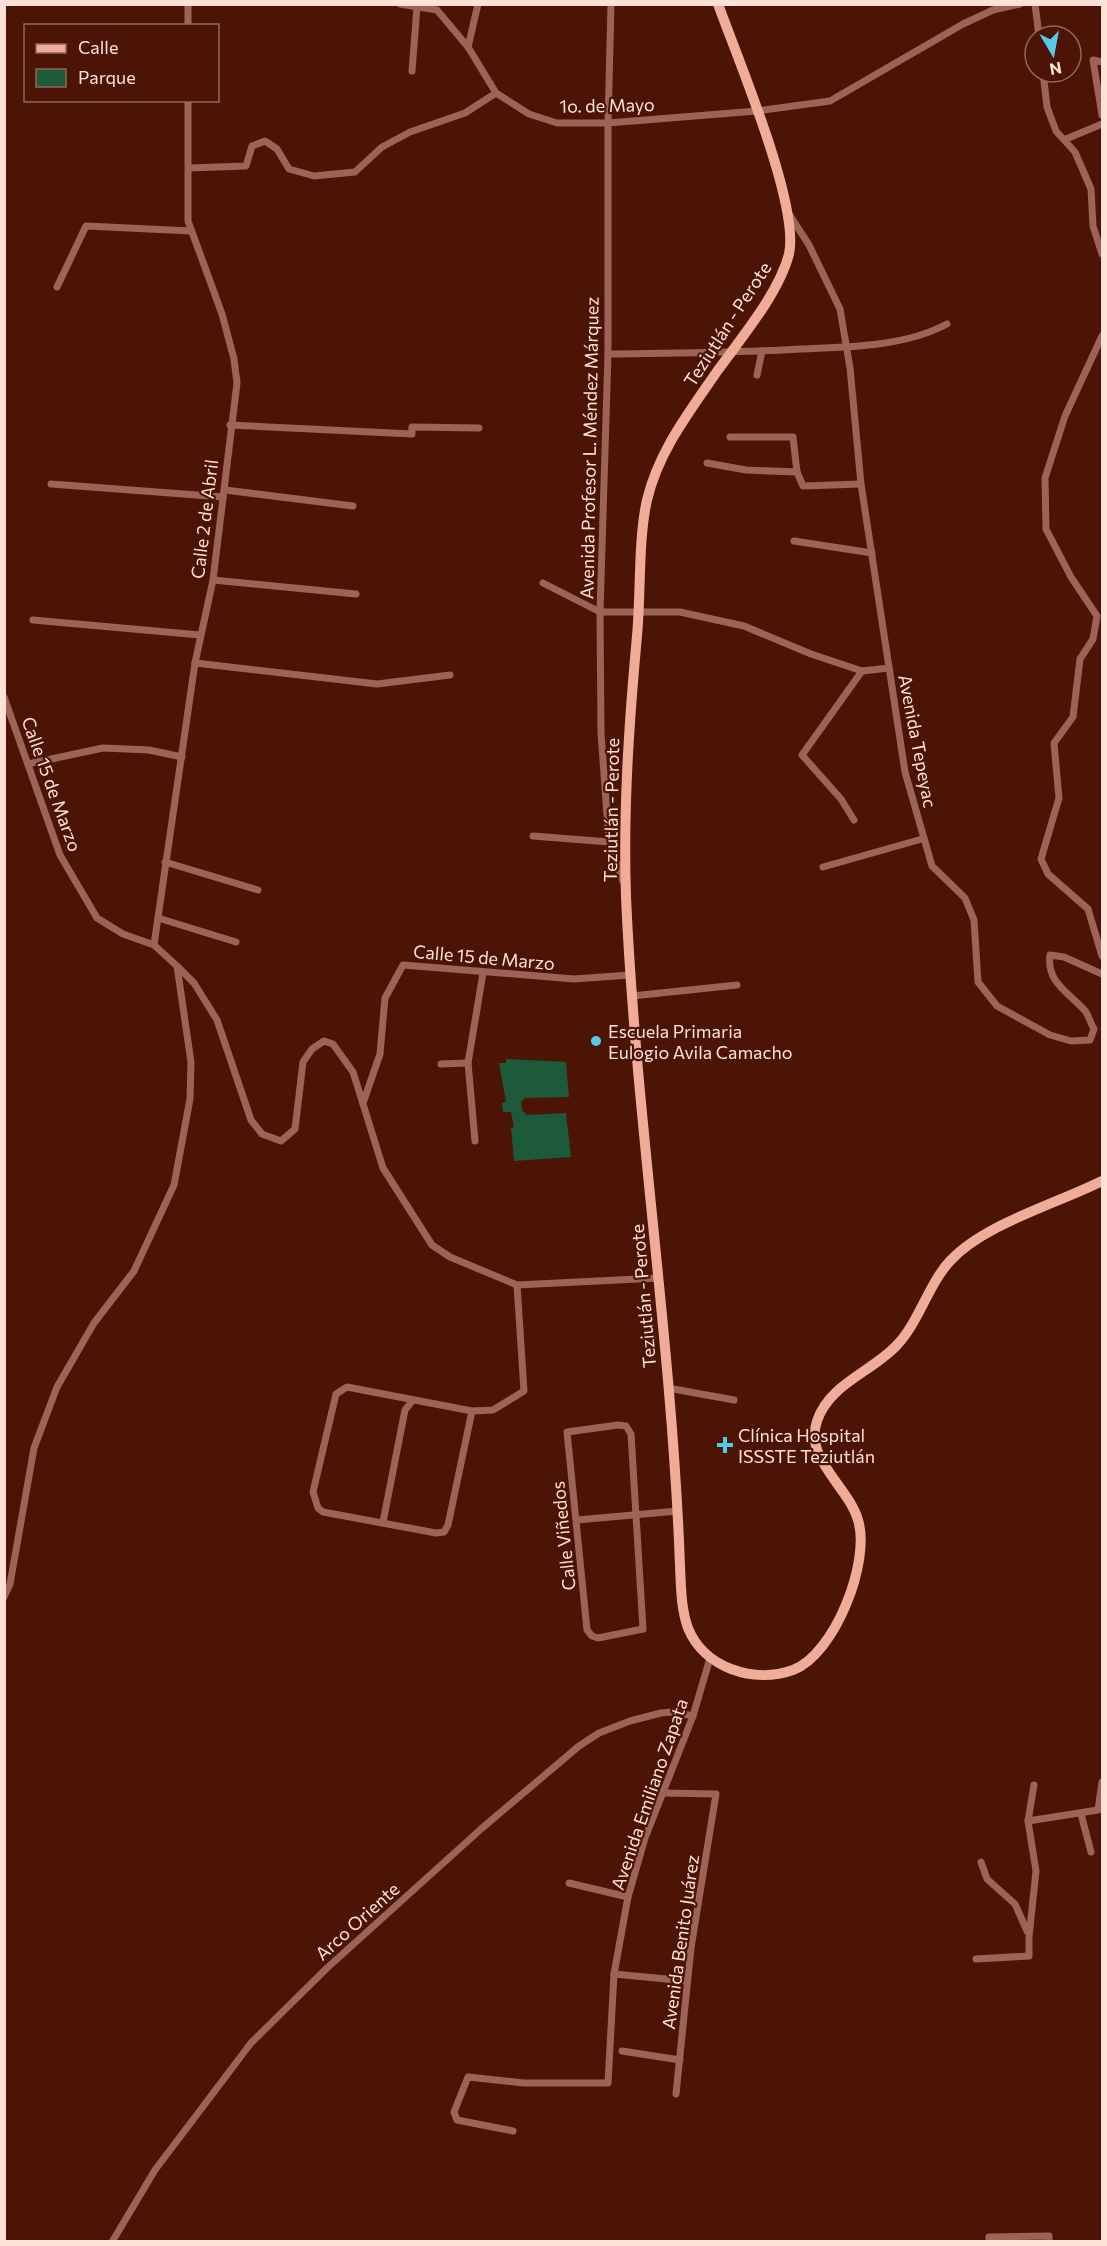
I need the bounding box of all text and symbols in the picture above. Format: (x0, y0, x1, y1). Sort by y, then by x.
legend (24, 24, 219, 102)
north arrow (1023, 24, 1083, 84)
text: Calle (78, 36, 118, 58)
text: N (1048, 59, 1063, 80)
text: Parque (78, 66, 136, 88)
street label: 1o. de Mayo (559, 93, 655, 117)
street label: Teziutlán - Perote (679, 258, 775, 390)
street label: Avenida Profesor L. Méndez Márquez (575, 297, 603, 599)
street label: Calle 2 de Abril (186, 458, 222, 580)
street label: Avenida Tepeyac (894, 672, 942, 810)
street label: Calle 15 de Marzo (17, 714, 87, 854)
street label: Teziutlán - Perote (599, 738, 623, 882)
street label: Calle 15 de Marzo (412, 940, 556, 974)
place label: Escuela Primaria Eulogio Avila Camacho (608, 1020, 793, 1063)
marker: Escuela Primaria Eulogio Avila Camacho (589, 1034, 603, 1048)
street label: Teziutlán - Perote (626, 1223, 660, 1369)
place label: Clínica Hospital ISSSTE Teziutlán (738, 1424, 875, 1467)
marker: Clínica Hospital ISSSTE Teziutlán (716, 1436, 734, 1454)
street label: Calle Viñedos (546, 1480, 580, 1592)
street label: Avenida Emiliano Zapata (606, 1695, 692, 1893)
street label: Avenida Benito Juárez (657, 1853, 703, 2031)
street label: Arco Oriente (310, 1878, 404, 1964)

